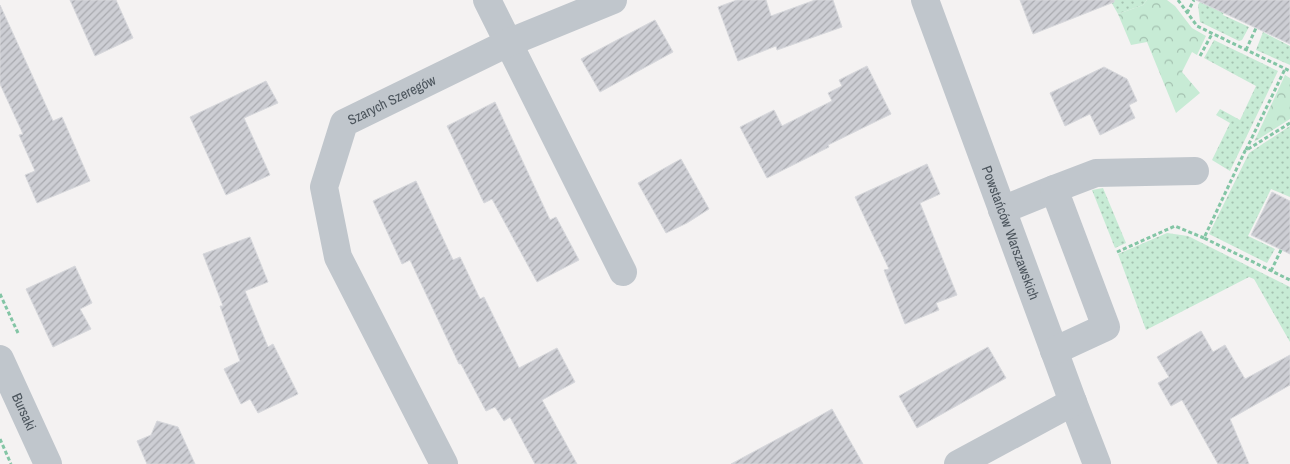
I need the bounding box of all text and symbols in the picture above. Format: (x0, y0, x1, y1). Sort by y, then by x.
street label: Szarych Szeregów (345, 70, 439, 129)
street label: Powstańców Warszawskich (978, 163, 1044, 302)
street label: Bursaki (8, 390, 40, 433)

